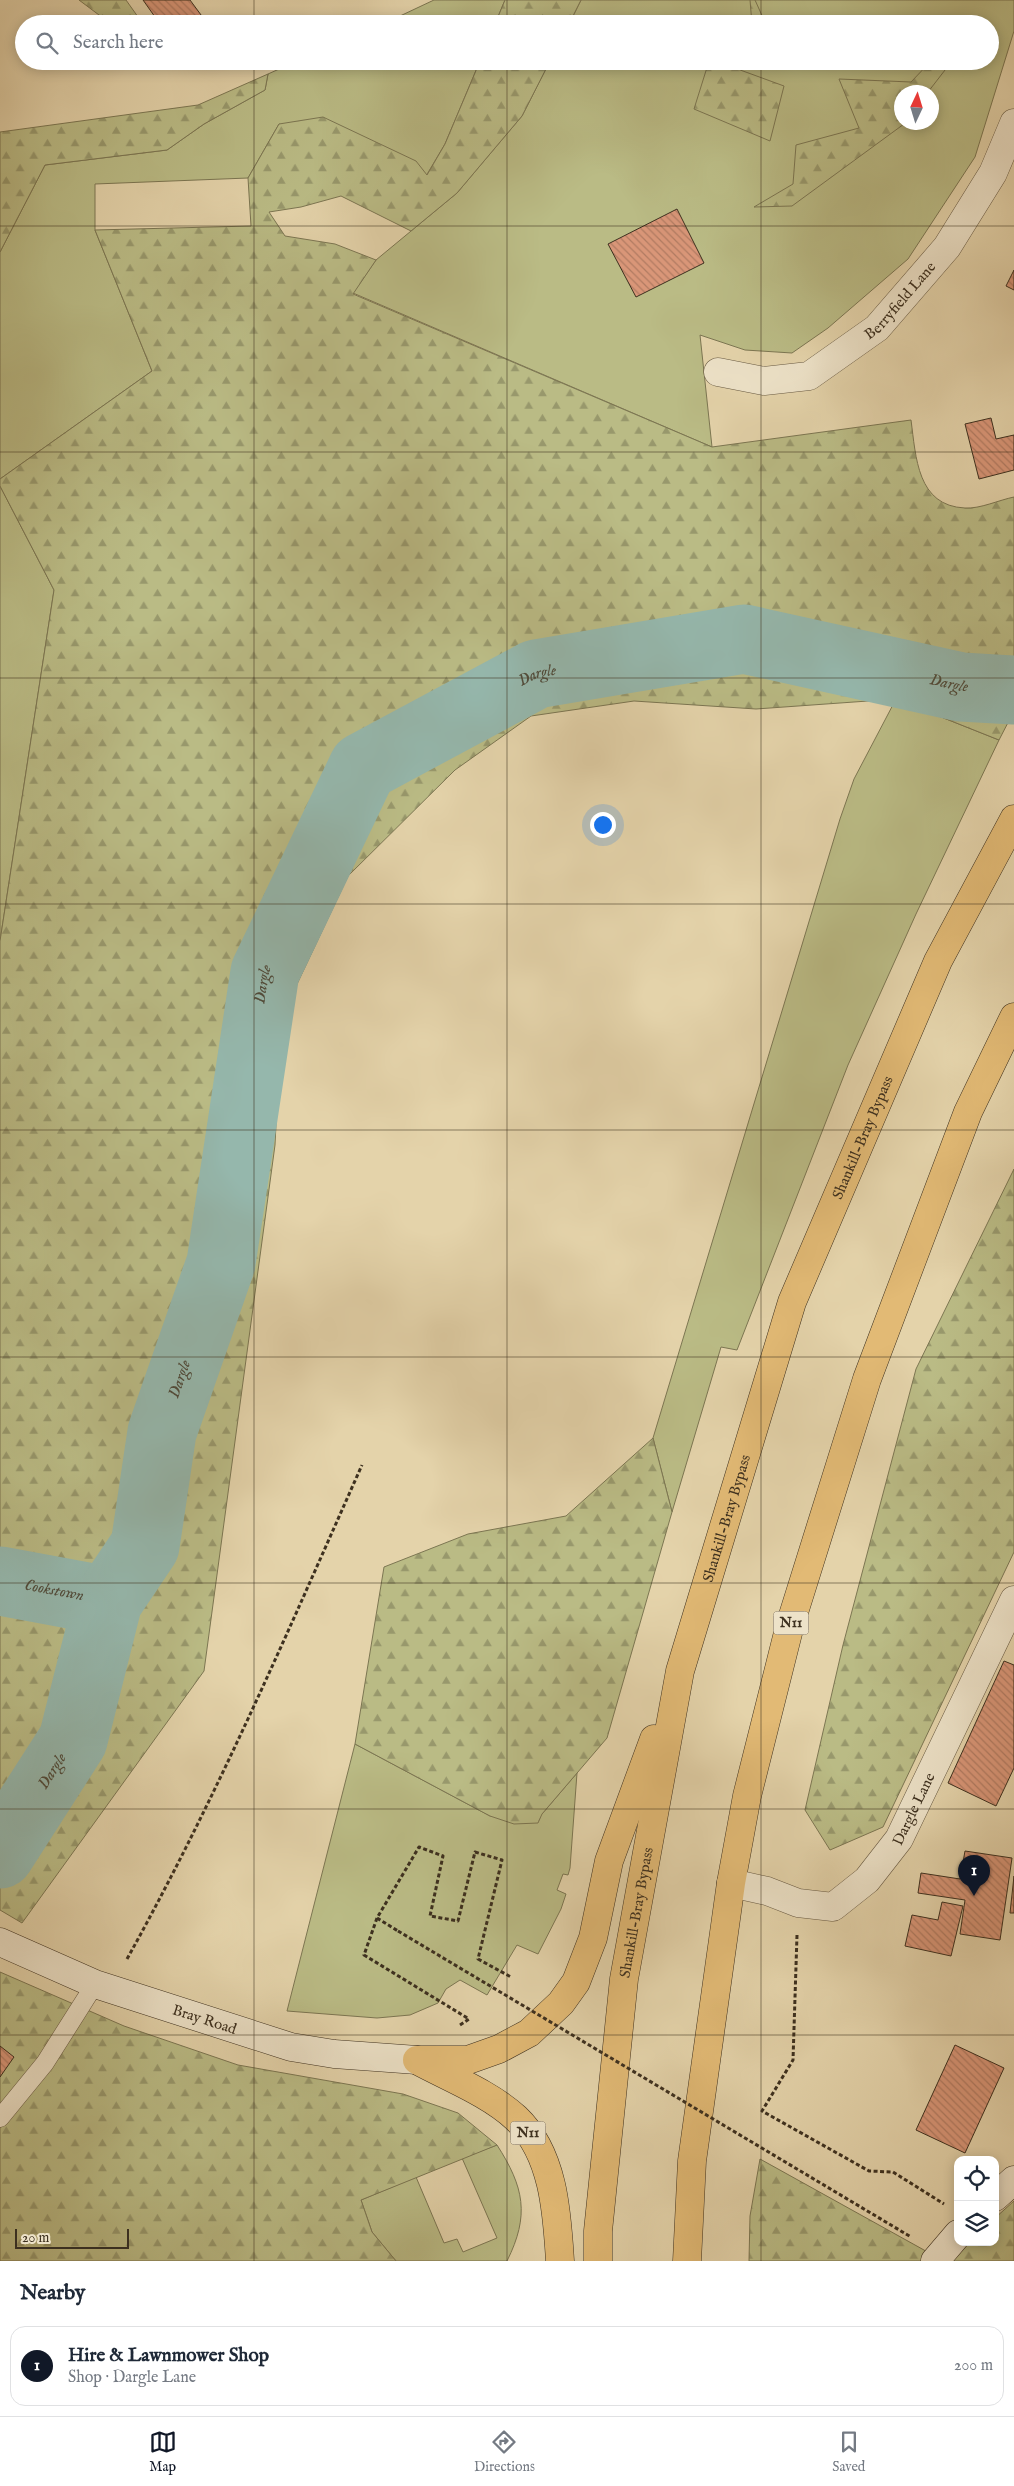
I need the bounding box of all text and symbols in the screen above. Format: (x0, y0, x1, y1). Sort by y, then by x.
search box (15, 15, 999, 70)
icon: search (33, 29, 61, 57)
text: Search here (73, 31, 164, 55)
north arrow (894, 85, 939, 130)
street label: Berryfield Lane (860, 258, 940, 344)
water label: Dargle (515, 661, 558, 692)
water label: Dargle (928, 670, 969, 697)
your location (590, 812, 616, 838)
water label: Dargle (250, 961, 277, 1005)
street label: Shankill-Bray Bypass (828, 1073, 897, 1202)
water label: Dargle (165, 1357, 196, 1401)
street label: Shankill-Bray Bypass (698, 1452, 755, 1584)
water label: Cookstown (23, 1576, 85, 1606)
road number: N11 (774, 1612, 808, 1635)
water label: Dargle (34, 1749, 72, 1793)
street label: Dargle Lane (888, 1769, 939, 1849)
street label: Shankill-Bray Bypass (615, 1846, 657, 1979)
pin: 1 (958, 1855, 990, 1896)
street label: Bray Road (170, 2000, 240, 2039)
road number: N11 (510, 2122, 546, 2144)
map controls (954, 2156, 999, 2246)
button: locate (954, 2156, 999, 2201)
button: layers (954, 2201, 999, 2246)
scale bar (15, 2226, 129, 2249)
text: 20 m (22, 2229, 49, 2247)
text: Nearby (20, 2280, 85, 2307)
text: Hire & Lawnmower Shop (68, 2344, 269, 2368)
text: 1 (34, 2356, 40, 2376)
text: 200 m (954, 2356, 993, 2376)
text: Shop · Dargle Lane (68, 2368, 196, 2388)
tab: Map (149, 2428, 177, 2476)
tab: Directions (474, 2428, 535, 2476)
tab: Saved (832, 2428, 865, 2476)

